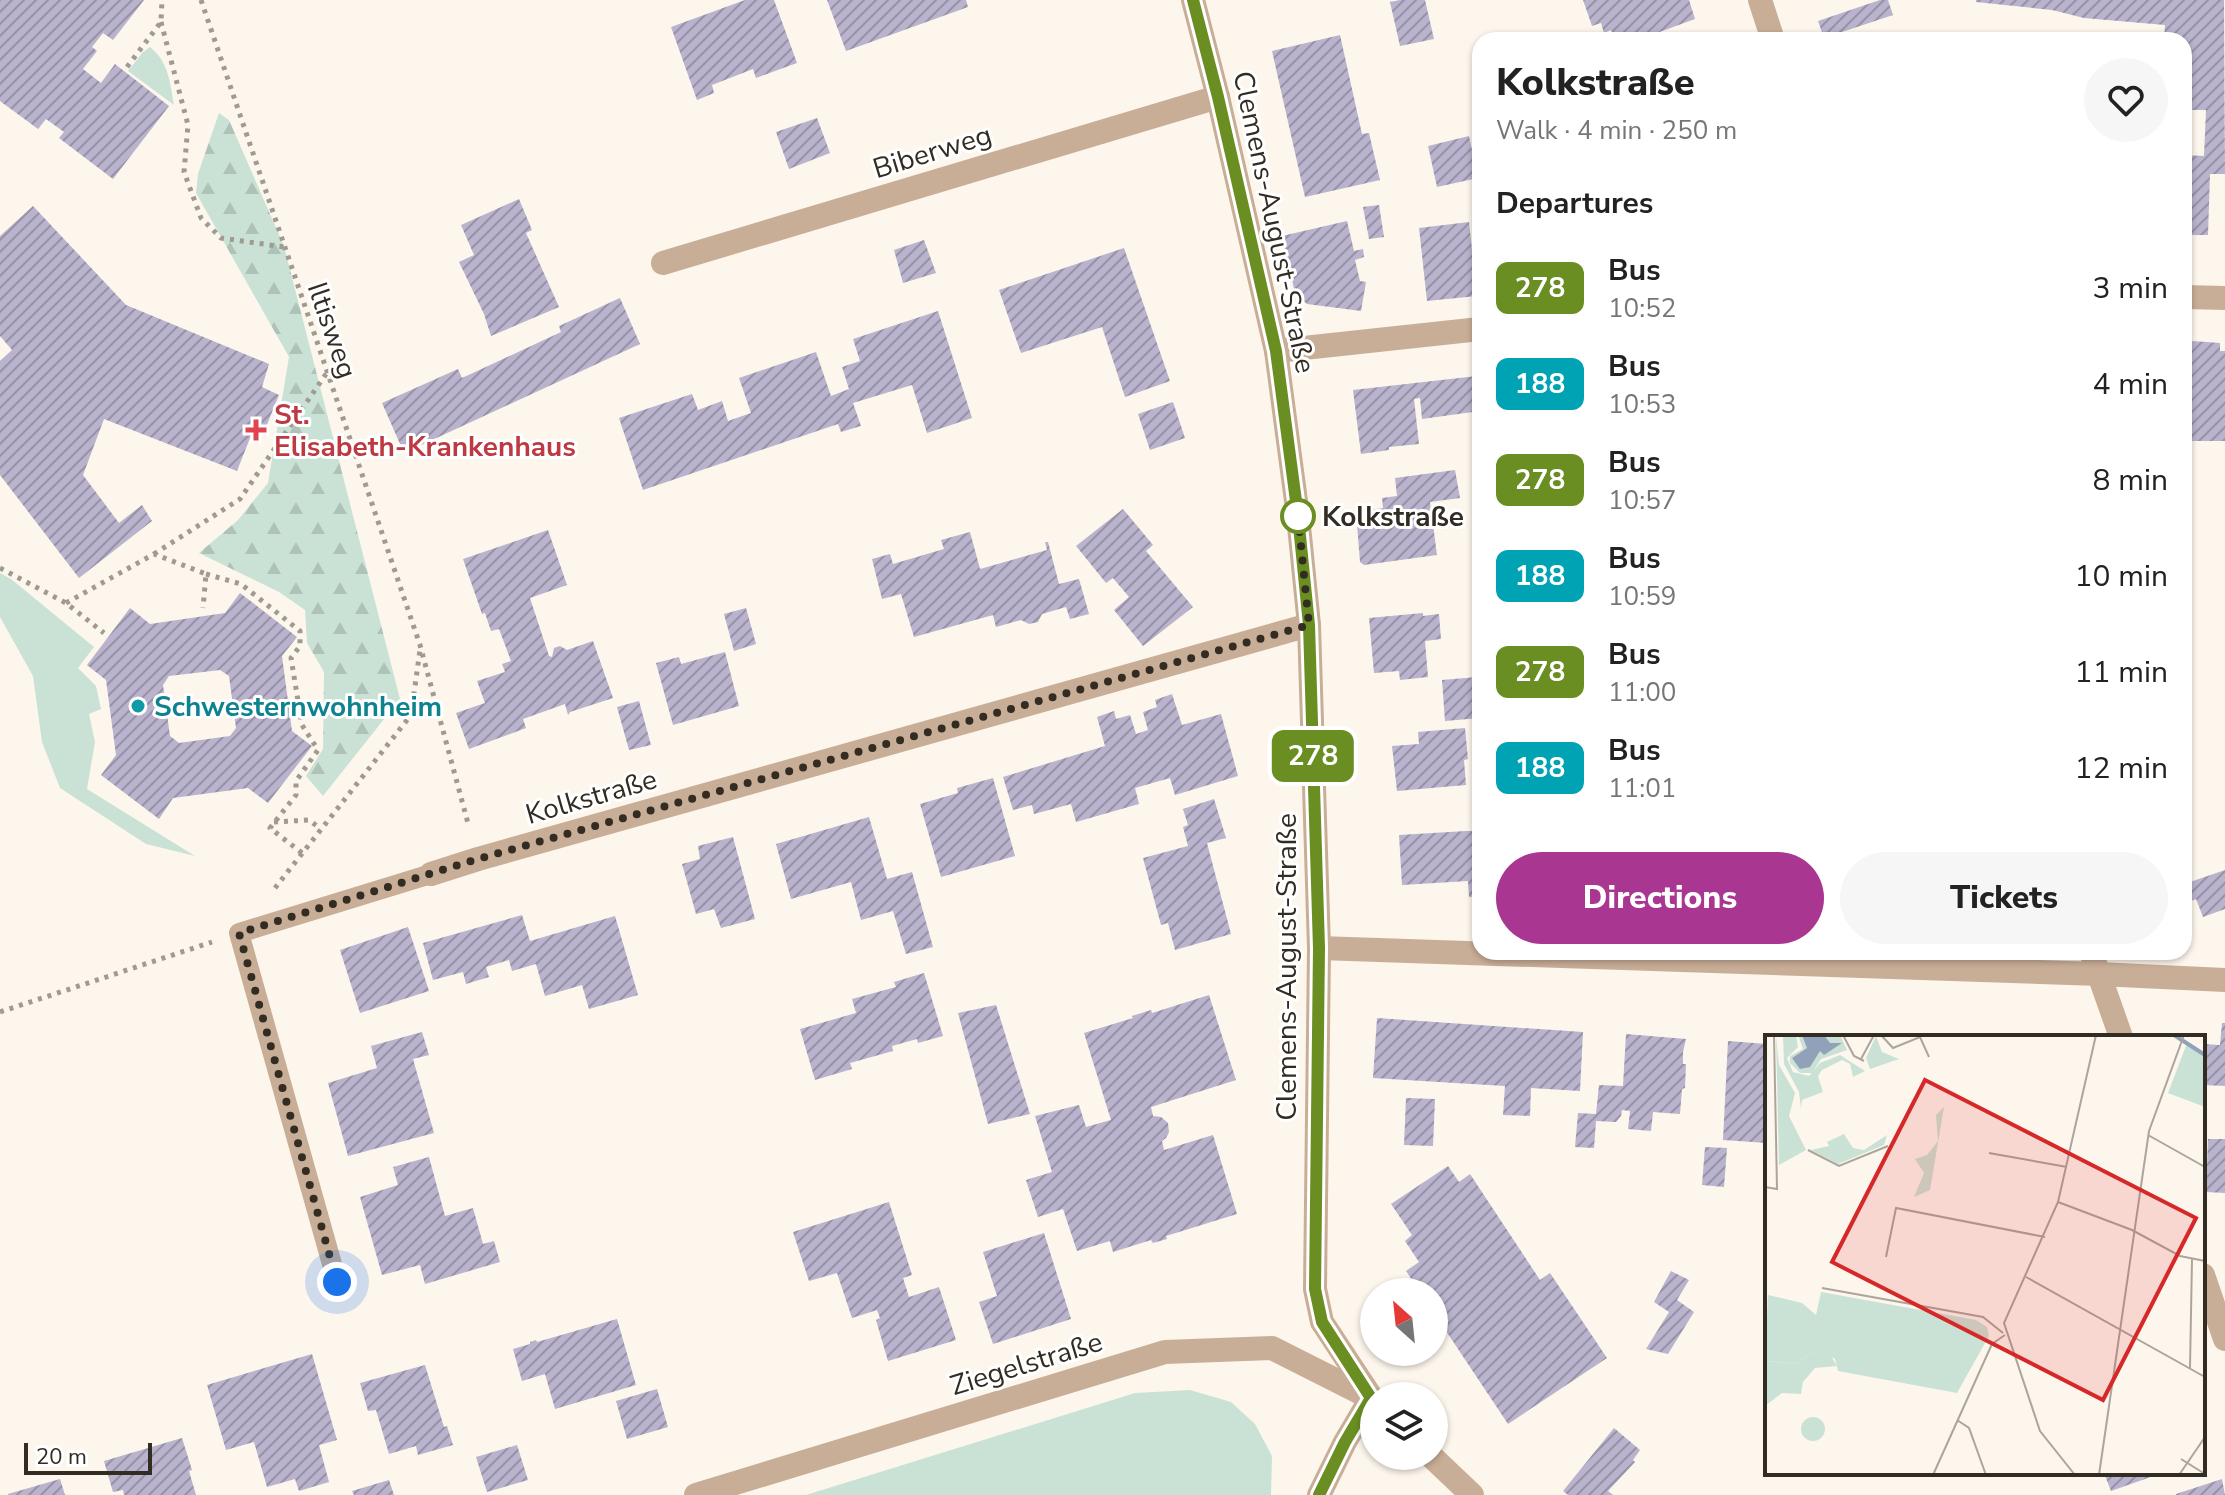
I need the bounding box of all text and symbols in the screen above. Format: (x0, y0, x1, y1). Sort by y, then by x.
text: Kolkstraße (1496, 57, 1695, 108)
button: heart (2084, 58, 2168, 142)
street label: Clemens-August-Straße (1223, 68, 1325, 377)
text: Walk · 4 min · 250 m (1496, 113, 1737, 148)
street label: Biberweg (868, 116, 996, 188)
text: Departures (1496, 183, 1653, 224)
text: Bus (1608, 250, 1661, 291)
text: 3 min (2093, 268, 2168, 309)
text: 278 (1515, 269, 1565, 307)
street label: Iltisweg (298, 277, 366, 383)
text: 10:52 (1608, 291, 1676, 326)
text: Bus (1608, 346, 1661, 387)
text: 4 min (2093, 364, 2168, 405)
text: 188 (1515, 365, 1565, 403)
text: 10:53 (1608, 387, 1676, 422)
place label: St. Elisabeth-Krankenhaus (274, 396, 576, 466)
marker: St. Elisabeth-Krankenhaus (245, 419, 267, 441)
text: Bus (1608, 442, 1661, 483)
text: 8 min (2093, 460, 2168, 501)
text: 278 (1515, 461, 1565, 499)
text: 10:57 (1608, 483, 1676, 518)
place label: Kolkstraße (1322, 498, 1464, 536)
marker: Kolkstraße (1281, 499, 1315, 533)
text: Bus (1608, 538, 1661, 579)
text: 10 min (2075, 556, 2168, 597)
text: 188 (1515, 557, 1565, 595)
text: 10:59 (1608, 579, 1676, 614)
text: Bus (1608, 634, 1661, 675)
text: 11 min (2075, 652, 2168, 693)
text: 278 (1515, 653, 1565, 691)
text: 11:00 (1608, 675, 1676, 710)
place label: Schwesternwohnheim (154, 688, 442, 726)
marker: Schwesternwohnheim (129, 697, 147, 715)
line badge: 278 (1267, 730, 1359, 782)
text: Bus (1608, 730, 1661, 771)
text: 278 (1288, 737, 1338, 775)
text: 12 min (2075, 748, 2168, 789)
text: 188 (1515, 749, 1565, 787)
street label: Kolkstraße (521, 760, 661, 834)
text: 11:01 (1608, 771, 1676, 806)
street label: Clemens-August-Straße (1268, 813, 1306, 1121)
button: Directions (1496, 852, 1824, 944)
button: Tickets (1840, 852, 2168, 944)
inset map (1765, 1035, 2205, 1475)
your location (317, 1262, 357, 1302)
north arrow (1360, 1278, 1448, 1366)
map controls (1360, 1278, 1448, 1470)
street label: Ziegelstraße (946, 1323, 1107, 1405)
button: layers (1360, 1382, 1448, 1470)
scale bar (24, 1439, 152, 1475)
text: 20 m (36, 1442, 87, 1472)

